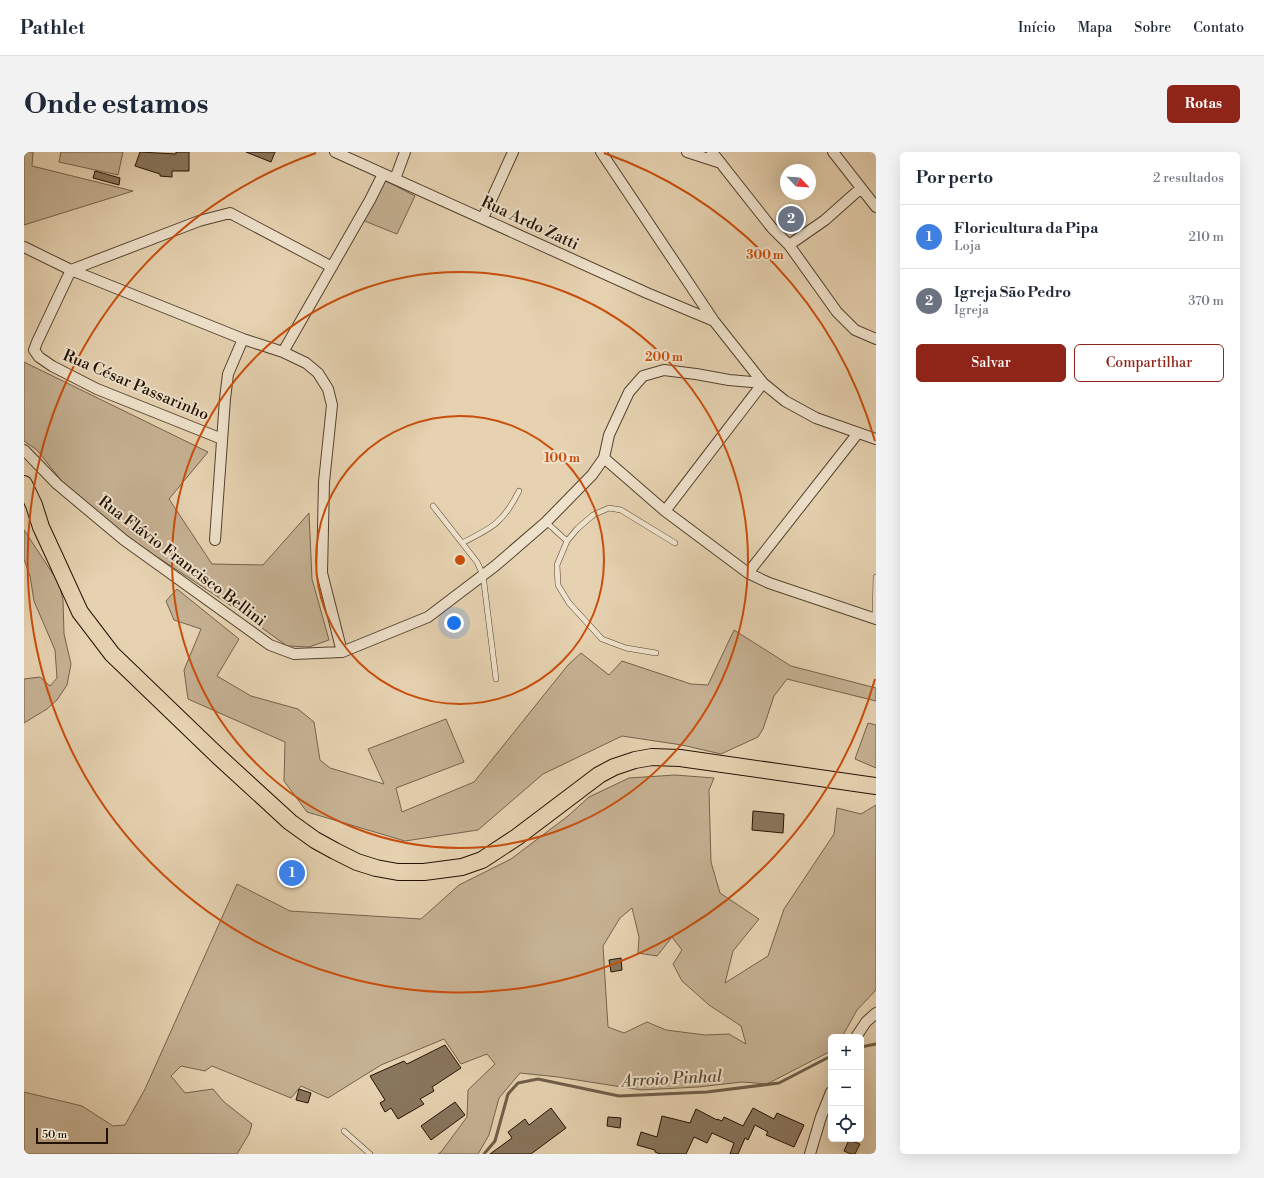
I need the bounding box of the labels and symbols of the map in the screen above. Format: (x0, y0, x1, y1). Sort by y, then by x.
north arrow (780, 164, 816, 200)
street label: Rua Ardo Zatti (478, 192, 582, 254)
pin: 2 (778, 204, 804, 234)
text: 300 m (746, 248, 784, 263)
street label: Rua César Passarinho (60, 345, 212, 425)
text: 200 m (645, 350, 683, 365)
text: 100 m (544, 451, 580, 466)
street label: Rua Flávio Francisco Bellini (94, 491, 270, 631)
centre of rings (453, 553, 467, 567)
your location (444, 613, 464, 633)
pin: 1 (279, 858, 305, 888)
water label: Arroio Pinhal (619, 1065, 723, 1093)
scale bar (36, 1126, 108, 1145)

